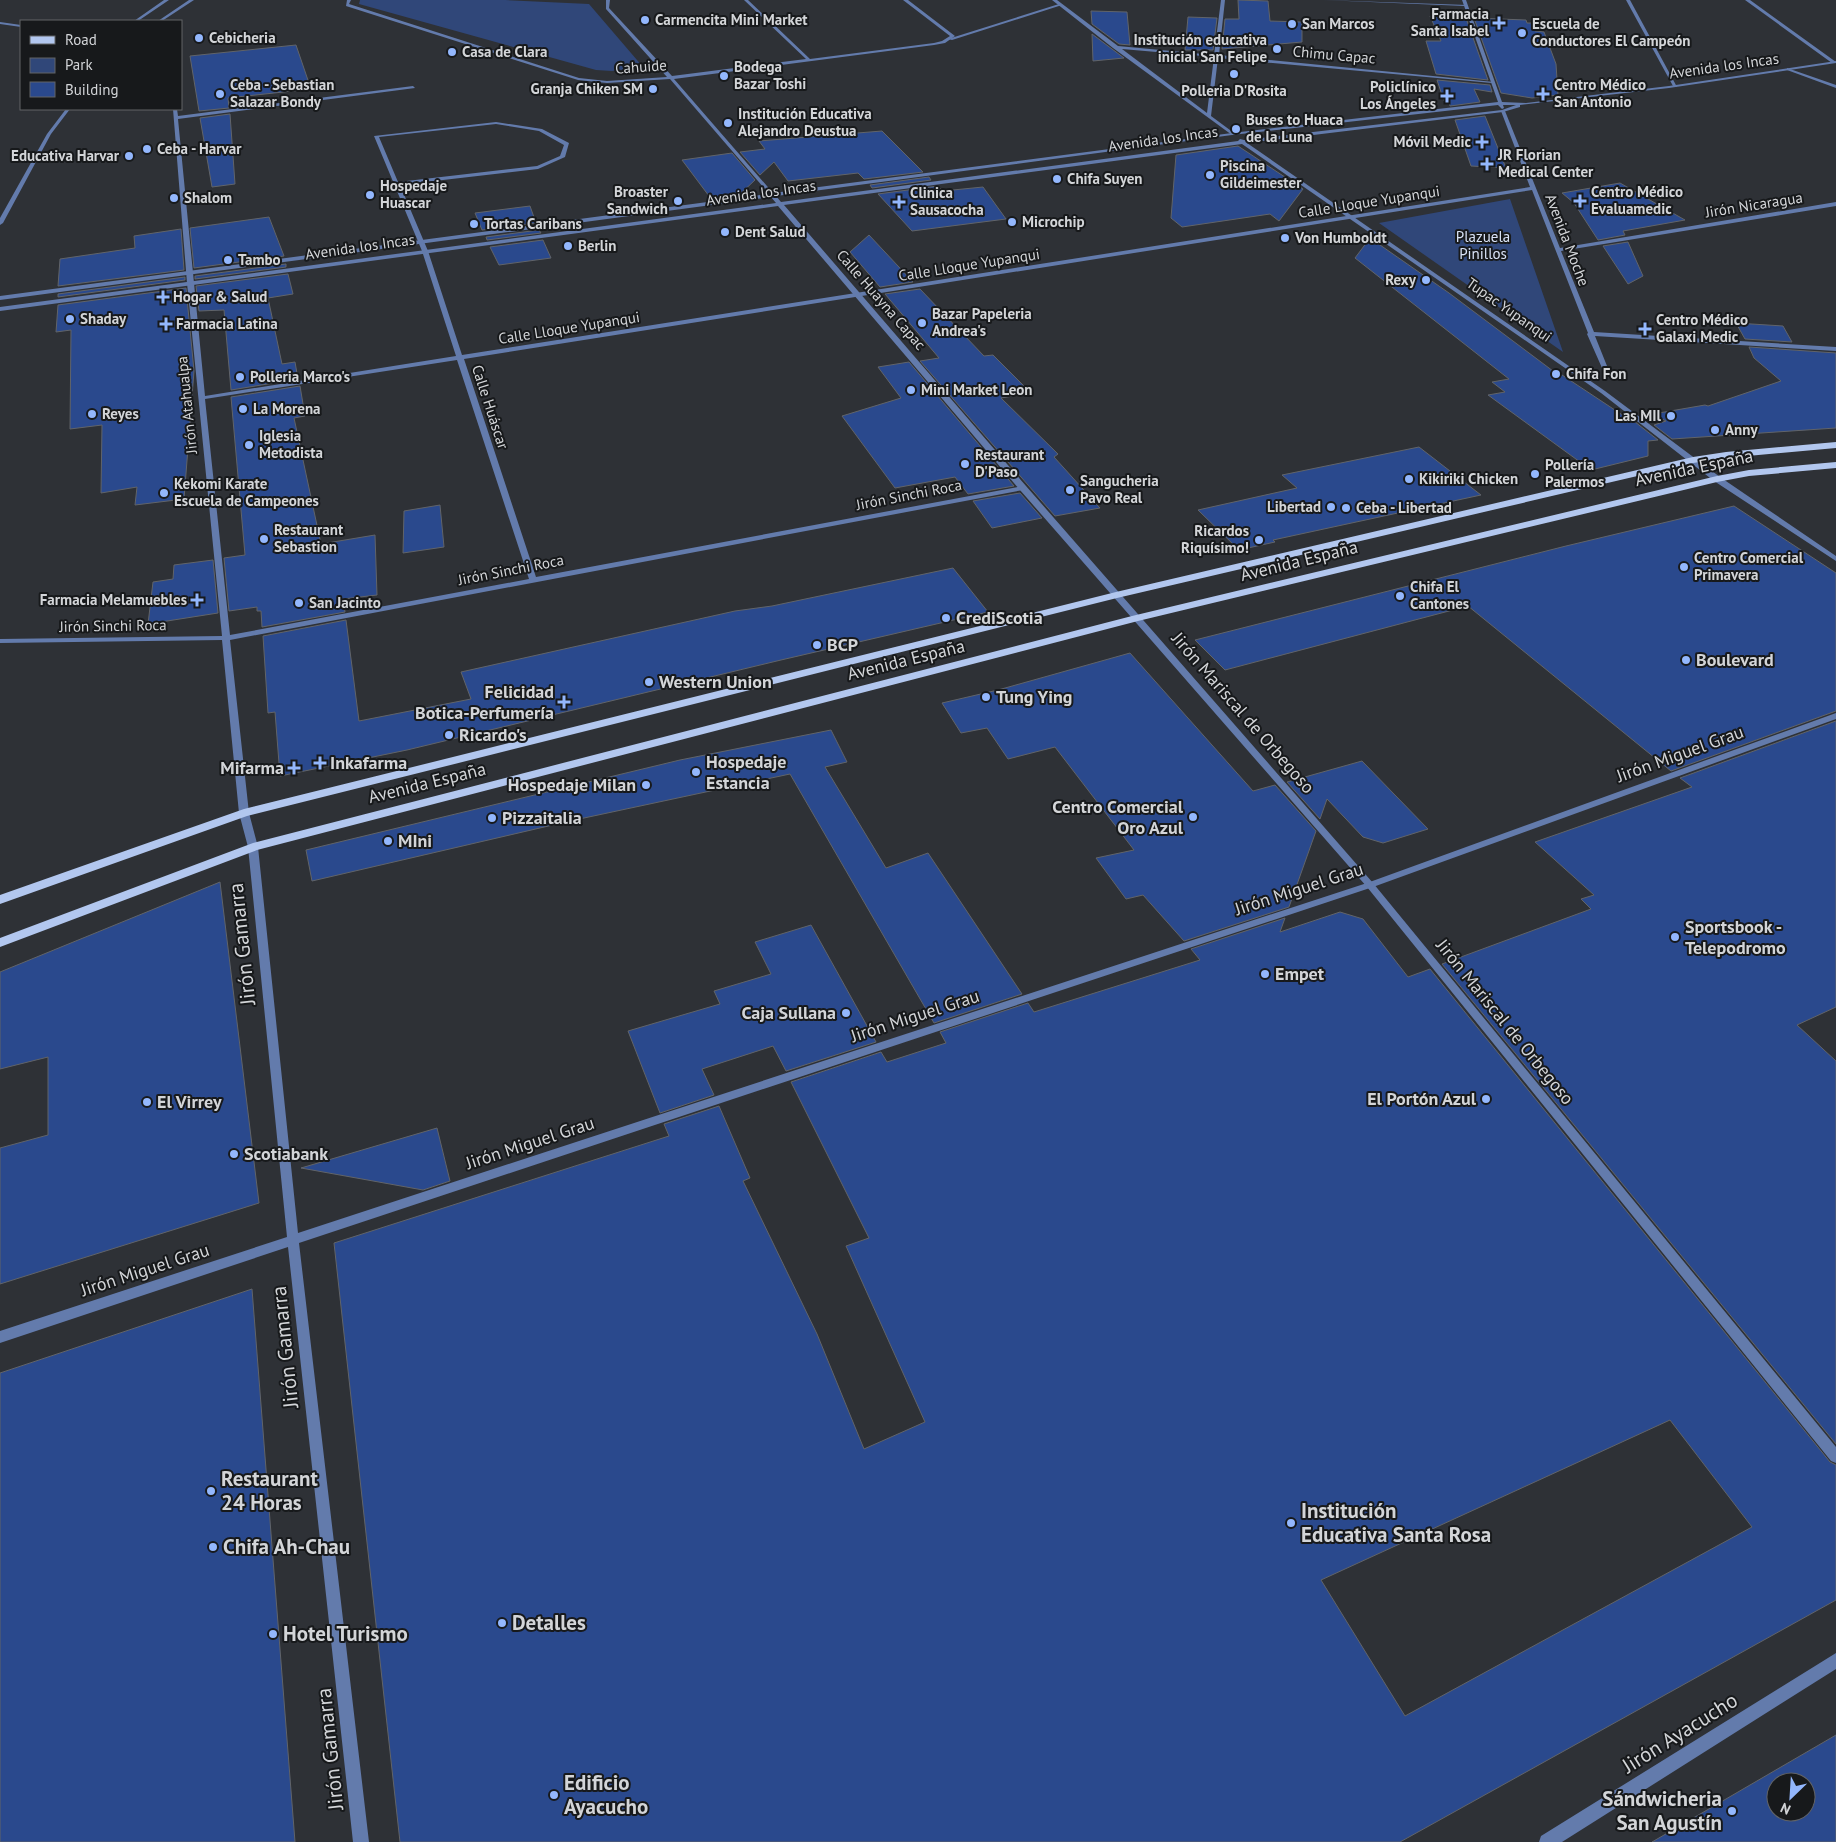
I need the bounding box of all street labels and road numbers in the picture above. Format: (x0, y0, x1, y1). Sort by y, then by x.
street label: Chimu Capac (1292, 41, 1377, 68)
street label: Avenida los Incas (1668, 48, 1780, 83)
street label: Cahuide (614, 55, 667, 78)
street label: Avenida los Incas (1107, 121, 1219, 156)
street label: Avenida los Incas (705, 175, 817, 210)
street label: Calle Lloque Yupanqui (1297, 181, 1441, 222)
street label: Jirón Nicaragua (1703, 187, 1804, 222)
street label: Avenida Moche (1541, 191, 1594, 289)
street label: Avenida los Incas (304, 229, 416, 264)
street label: Calle Lloque Yupanqui (897, 244, 1041, 285)
street label: Calle Huayna Capac (833, 246, 930, 354)
street label: Tupac Yupanqui (1463, 273, 1556, 346)
street label: Calle Lloque Yupanqui (497, 307, 641, 348)
street label: Jirón Atahualpa (172, 355, 201, 456)
street label: Calle Huáscar (468, 362, 513, 451)
street label: Avenida España (1633, 444, 1755, 491)
street label: Jirón Sinchi Roca (853, 475, 963, 514)
street label: Avenida España (1238, 535, 1360, 586)
street label: Jirón Sinchi Roca (455, 550, 565, 589)
street label: Jirón Sinchi Roca (58, 615, 167, 636)
street label: Jirón Mariscal de Orbegoso (1166, 626, 1320, 798)
street label: Avenida España (845, 634, 967, 685)
street label: Jirón Miguel Grau (1612, 720, 1747, 788)
street label: Avenida España (366, 757, 488, 808)
street label: Jirón Miguel Grau (1231, 857, 1366, 920)
street label: Jirón Gamarra (222, 882, 261, 1007)
street label: Jirón Mariscal de Orbegoso (1431, 933, 1579, 1109)
street label: Jirón Miguel Grau (847, 984, 982, 1047)
street label: Jirón Miguel Grau (462, 1111, 597, 1174)
street label: Jirón Miguel Grau (77, 1238, 212, 1301)
street label: Jirón Gamarra (265, 1285, 304, 1410)
street label: Jirón Ayacucho (1616, 1686, 1743, 1779)
street label: Jirón Gamarra (310, 1687, 349, 1812)

